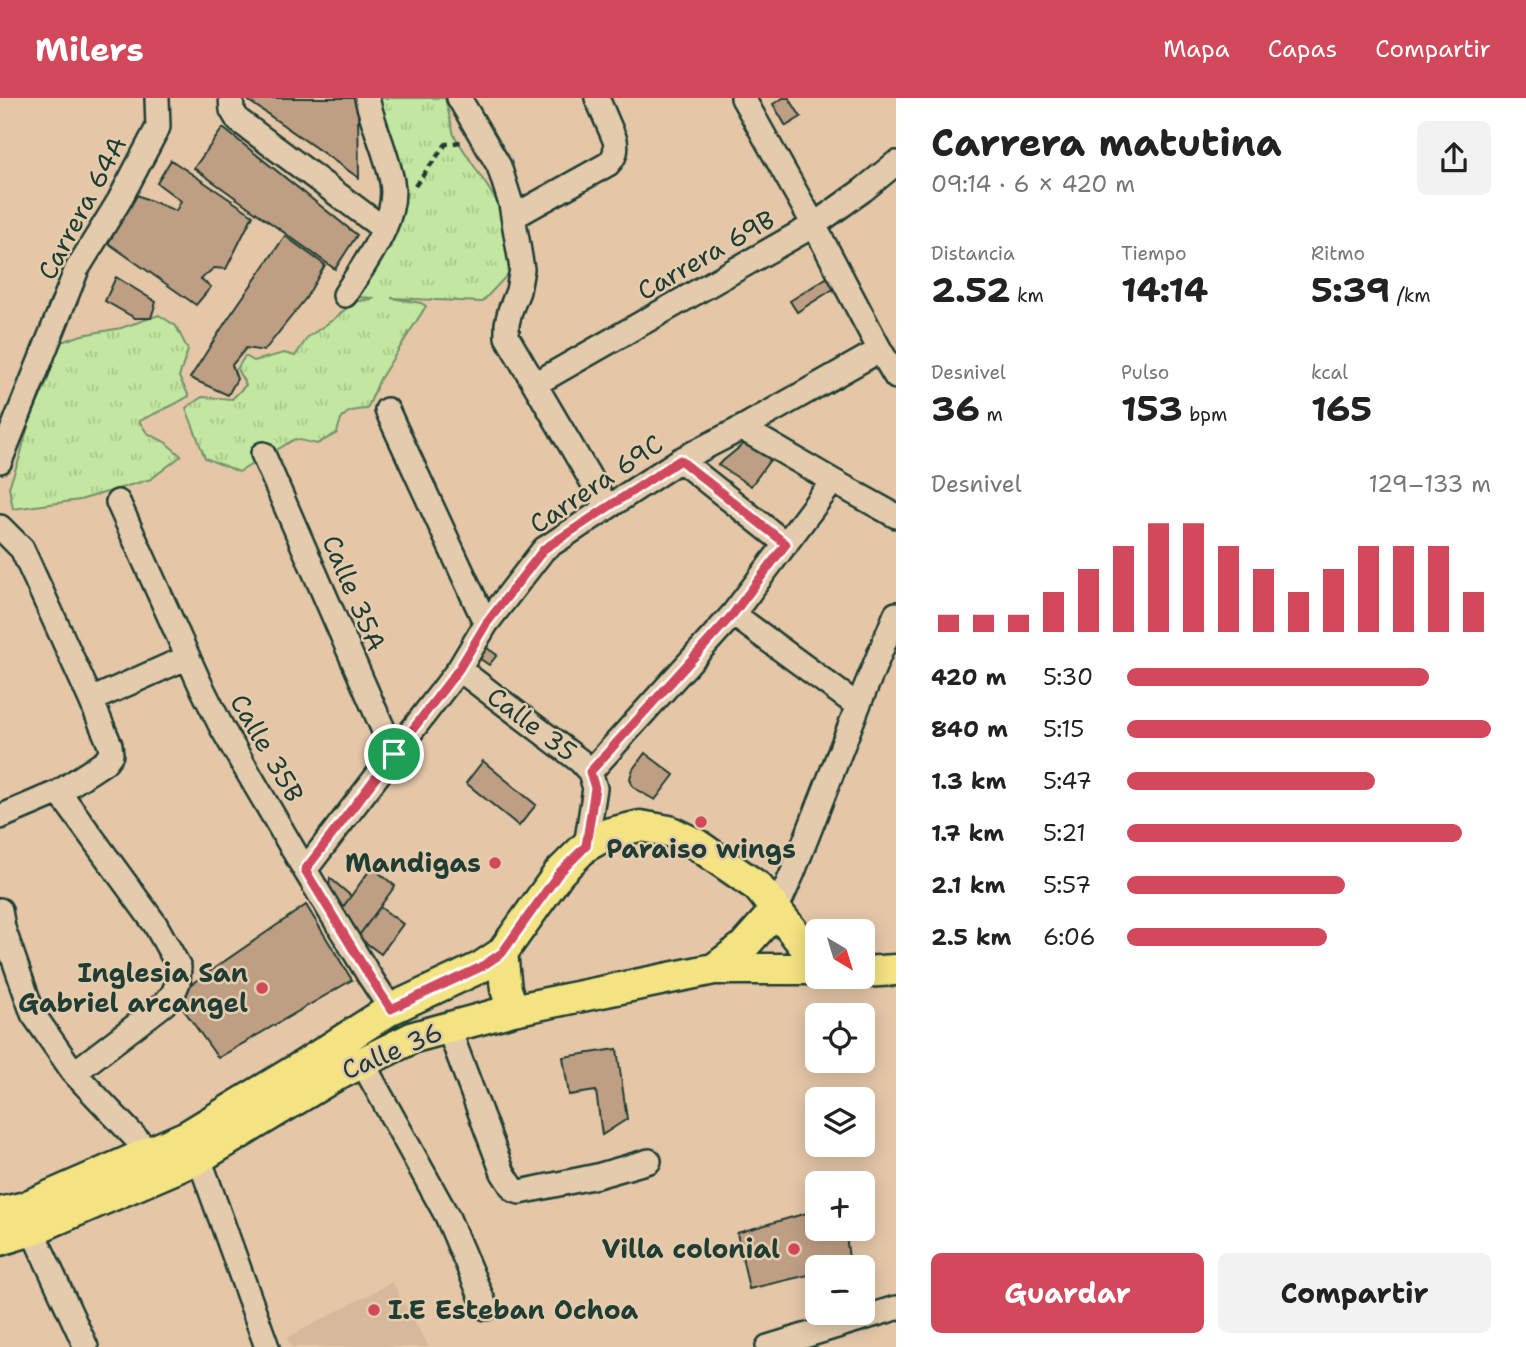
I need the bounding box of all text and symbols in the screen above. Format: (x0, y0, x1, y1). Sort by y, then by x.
text: Milers (35, 27, 144, 72)
text: Mapa (1163, 33, 1230, 65)
text: Capas (1268, 33, 1337, 65)
text: Compartir (1375, 33, 1491, 65)
text: Carrera matutina (931, 117, 1282, 168)
button: share (1417, 121, 1491, 195)
street label: Carrera 64A (29, 130, 134, 286)
text: 09:14 · 6 × 420 m (931, 169, 1135, 199)
street label: Carrera 69B (631, 201, 781, 308)
text: Distancia (931, 241, 1015, 266)
text: Tiempo (1121, 241, 1187, 266)
text: Ritmo (1311, 241, 1365, 266)
text: 2.52 (931, 266, 1011, 313)
text: 14:14 (1121, 266, 1208, 313)
text: 5:39 (1311, 266, 1390, 313)
text: km (1011, 283, 1044, 308)
text: /km (1390, 283, 1431, 308)
text: Desnivel (931, 360, 1006, 385)
text: Pulso (1121, 360, 1169, 385)
text: kcal (1311, 360, 1348, 385)
text: 36 (931, 385, 980, 432)
text: 153 (1121, 385, 1183, 432)
text: 165 (1311, 385, 1372, 432)
text: m (980, 402, 1003, 427)
text: bpm (1183, 402, 1227, 427)
street label: Carrera 69C (522, 426, 669, 541)
text: Desnivel (931, 469, 1022, 499)
text: 129–133 m (1369, 469, 1491, 499)
street label: Calle 35A (314, 529, 395, 656)
text: 420 m (931, 662, 1006, 692)
text: 5:30 (1043, 662, 1093, 692)
street label: Calle 35 (480, 678, 584, 769)
street label: Calle 35B (222, 687, 312, 808)
text: 840 m (931, 714, 1008, 744)
text: 5:15 (1043, 714, 1084, 744)
pin (364, 724, 424, 784)
icon: arrive (375, 735, 413, 773)
text: 1.3 km (931, 766, 1006, 796)
text: 5:47 (1043, 766, 1092, 796)
marker: Paraiso wings (693, 814, 709, 830)
text: 1.7 km (931, 818, 1004, 848)
text: 5:21 (1043, 818, 1086, 848)
place label: Paraiso wings (606, 831, 796, 866)
place label: Mandigas (345, 845, 481, 880)
marker: Mandigas (487, 855, 503, 871)
text: 2.1 km (931, 870, 1005, 900)
text: 5:57 (1043, 870, 1091, 900)
north arrow (805, 919, 875, 989)
map controls (805, 919, 875, 1325)
text: 2.5 km (931, 922, 1012, 952)
text: 6:06 (1043, 922, 1096, 952)
place label: Inglesia San Gabriel arcangel (18, 955, 248, 1020)
marker: Inglesia San Gabriel arcangel (254, 980, 270, 996)
button: locate (805, 1003, 875, 1073)
street label: Calle 36 (336, 1014, 448, 1087)
button: layers (805, 1087, 875, 1157)
button: + (805, 1171, 875, 1241)
place label: Villa colonial (602, 1231, 780, 1266)
marker: Villa colonial (786, 1241, 802, 1257)
button: Guardar (931, 1253, 1204, 1333)
button: Compartir (1218, 1253, 1491, 1333)
button: − (805, 1255, 875, 1325)
place label: I.E Esteban Ochoa (388, 1292, 639, 1327)
marker: I.E Esteban Ochoa (366, 1302, 382, 1318)

